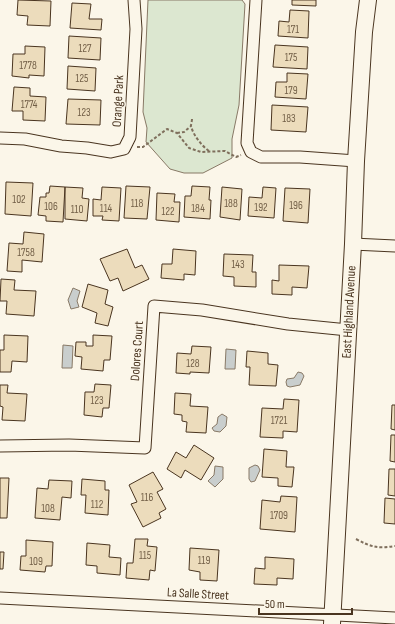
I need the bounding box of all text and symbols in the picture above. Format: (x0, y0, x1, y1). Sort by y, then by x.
house number: 171 (287, 23, 299, 36)
house number: 127 (79, 42, 92, 55)
house number: 175 (285, 51, 297, 64)
house number: 1778 (19, 59, 37, 72)
house number: 125 (76, 72, 88, 85)
street label: Orange Park (109, 75, 127, 127)
house number: 179 (284, 84, 298, 97)
house number: 1774 (21, 98, 38, 111)
house number: 123 (77, 106, 91, 119)
house number: 183 (282, 112, 296, 125)
house number: 102 (12, 193, 26, 206)
house number: 118 (131, 197, 143, 210)
house number: 188 (224, 197, 238, 210)
house number: 196 (289, 199, 303, 212)
house number: 106 (44, 200, 58, 213)
house number: 192 (254, 201, 268, 214)
house number: 114 (100, 202, 113, 215)
house number: 184 (191, 202, 205, 215)
house number: 110 (71, 203, 83, 216)
house number: 122 (161, 205, 175, 218)
house number: 1758 (17, 246, 35, 259)
house number: 143 (231, 258, 245, 271)
street label: East Highland Avenue (339, 265, 359, 359)
street label: Dolores Court (127, 321, 147, 381)
house number: 128 (186, 357, 200, 370)
house number: 123 (90, 394, 104, 407)
house number: 1721 (271, 414, 287, 427)
house number: 116 (141, 491, 153, 504)
house number: 112 (91, 498, 104, 511)
house number: 108 (41, 502, 55, 515)
house number: 1709 (270, 509, 288, 522)
house number: 115 (139, 549, 151, 562)
house number: 119 (198, 554, 210, 567)
house number: 109 (29, 555, 43, 568)
street label: La Salle Street (167, 584, 229, 604)
scale bar (259, 590, 352, 616)
text: 50 m (265, 597, 285, 612)

